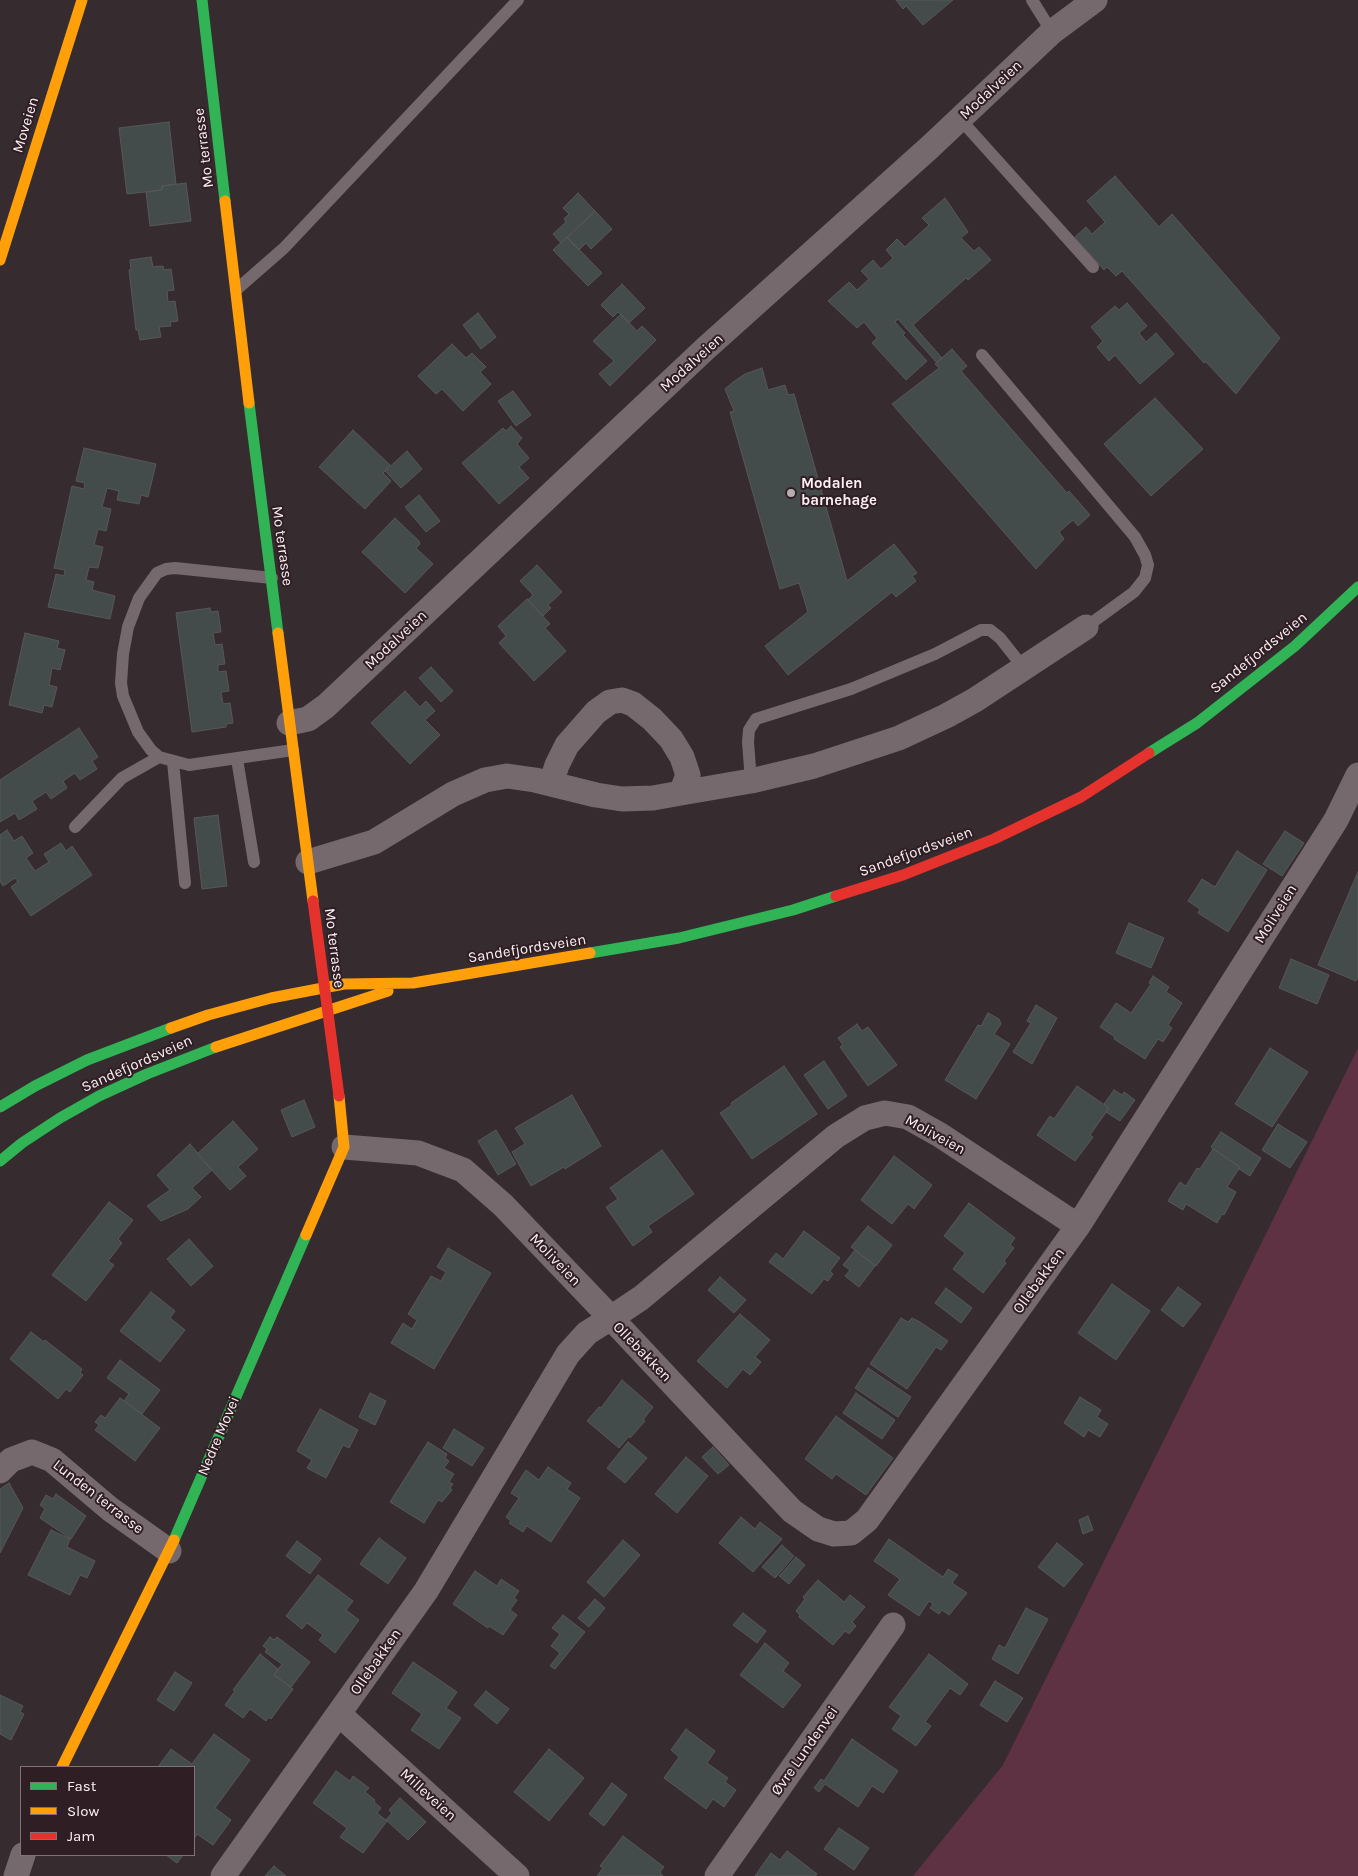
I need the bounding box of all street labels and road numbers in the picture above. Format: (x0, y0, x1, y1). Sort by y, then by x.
street label: Modalveien (956, 57, 1026, 123)
street label: Moveien (9, 95, 43, 155)
street label: Mo terrasse (190, 107, 218, 189)
street label: Modalveien (657, 330, 727, 396)
street label: Mo terrasse (267, 505, 297, 587)
street label: Modalveien (361, 607, 431, 673)
street label: Sandefjordsveien (1207, 608, 1311, 698)
street label: Sandefjordsveien (857, 823, 975, 881)
street label: Moliveien (1251, 881, 1301, 947)
street label: Mo terrasse (320, 907, 348, 989)
street label: Sandefjordsveien (467, 931, 587, 967)
street label: Sandefjordsveien (79, 1031, 195, 1097)
street label: Moliveien (902, 1111, 968, 1159)
street label: Moliveien (526, 1230, 584, 1290)
street label: Ollebakken (1009, 1245, 1069, 1317)
street label: Ollebakken (609, 1318, 675, 1386)
street label: Nedre Movei (194, 1394, 244, 1478)
street label: Lunden terrasse (49, 1456, 147, 1538)
street label: Ollebakken (347, 1625, 405, 1699)
street label: Øvre Lundenvei (768, 1703, 842, 1799)
street label: Milleveien (396, 1765, 460, 1825)

